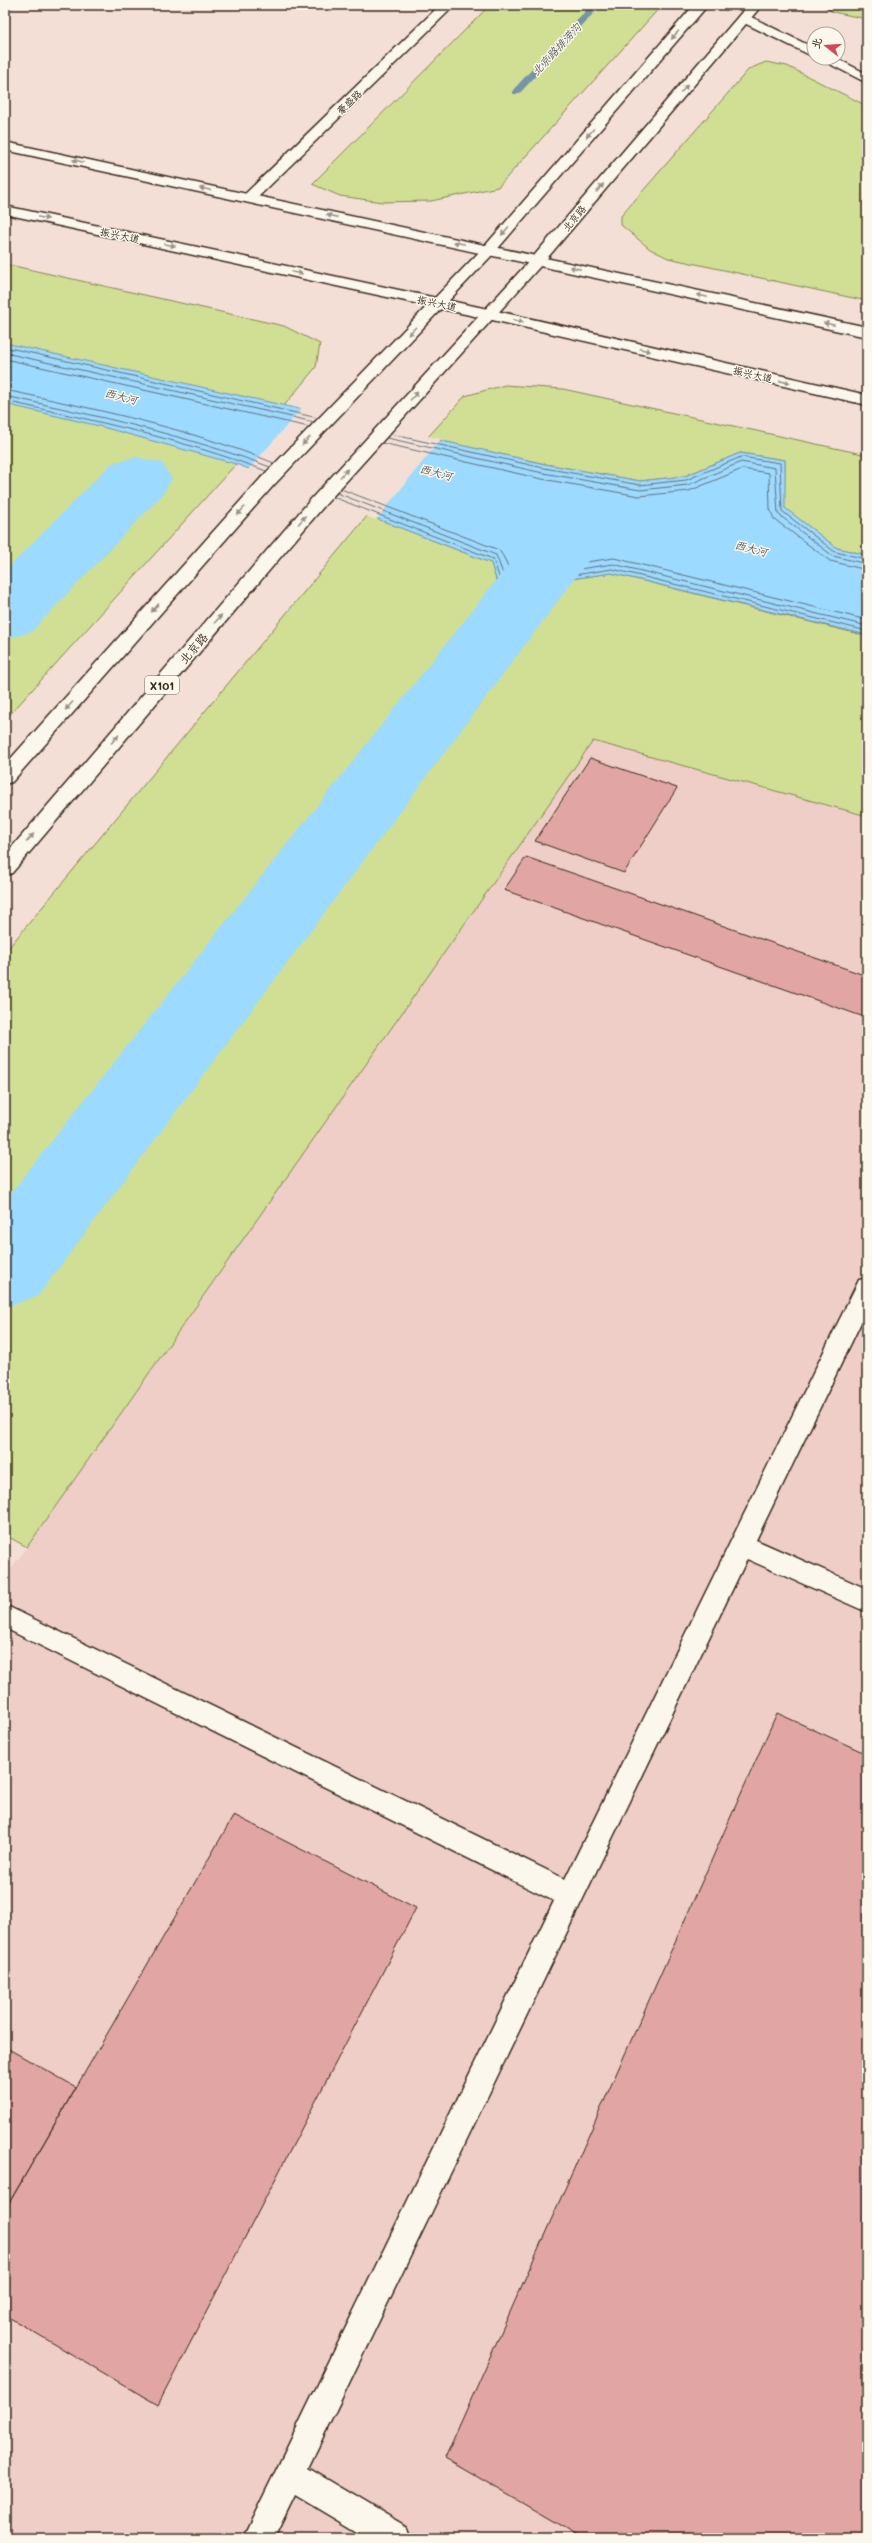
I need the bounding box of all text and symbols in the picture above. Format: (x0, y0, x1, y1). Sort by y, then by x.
water label: 北京路排涝沟 (528, 19, 585, 78)
north arrow (806, 26, 846, 66)
one-way arrow (671, 30, 680, 39)
text: 北 (807, 35, 825, 50)
one-way arrow (680, 83, 689, 94)
street label: 豪盛路 (333, 87, 365, 117)
one-way arrow (585, 128, 595, 138)
one-way arrow (72, 158, 84, 164)
one-way arrow (595, 182, 604, 193)
one-way arrow (199, 185, 211, 191)
street label: 北京路 (559, 202, 589, 234)
one-way arrow (326, 212, 338, 218)
one-way arrow (37, 216, 49, 222)
street label: 振兴大道 (99, 224, 141, 246)
one-way arrow (501, 226, 510, 237)
one-way arrow (453, 240, 465, 246)
one-way arrow (164, 243, 176, 249)
one-way arrow (569, 265, 581, 271)
one-way arrow (291, 270, 304, 276)
street label: 振兴大道 (416, 292, 458, 314)
one-way arrow (696, 292, 708, 298)
one-way arrow (512, 318, 524, 324)
one-way arrow (823, 320, 835, 326)
one-way arrow (407, 326, 417, 336)
one-way arrow (639, 347, 651, 353)
street label: 振兴大道 (732, 363, 774, 385)
one-way arrow (779, 379, 791, 385)
water label: 西大河 (103, 385, 141, 408)
one-way arrow (409, 391, 418, 401)
one-way arrow (302, 436, 311, 446)
water label: 西大河 (418, 461, 456, 484)
one-way arrow (340, 468, 349, 478)
one-way arrow (237, 506, 246, 516)
one-way arrow (298, 515, 307, 526)
water label: 西大河 (733, 537, 771, 560)
one-way arrow (151, 604, 160, 613)
one-way arrow (213, 614, 222, 625)
street label: 北京路 (175, 629, 211, 667)
road number: X101 (145, 676, 179, 694)
one-way arrow (64, 700, 73, 711)
one-way arrow (110, 734, 120, 744)
one-way arrow (26, 833, 35, 843)

